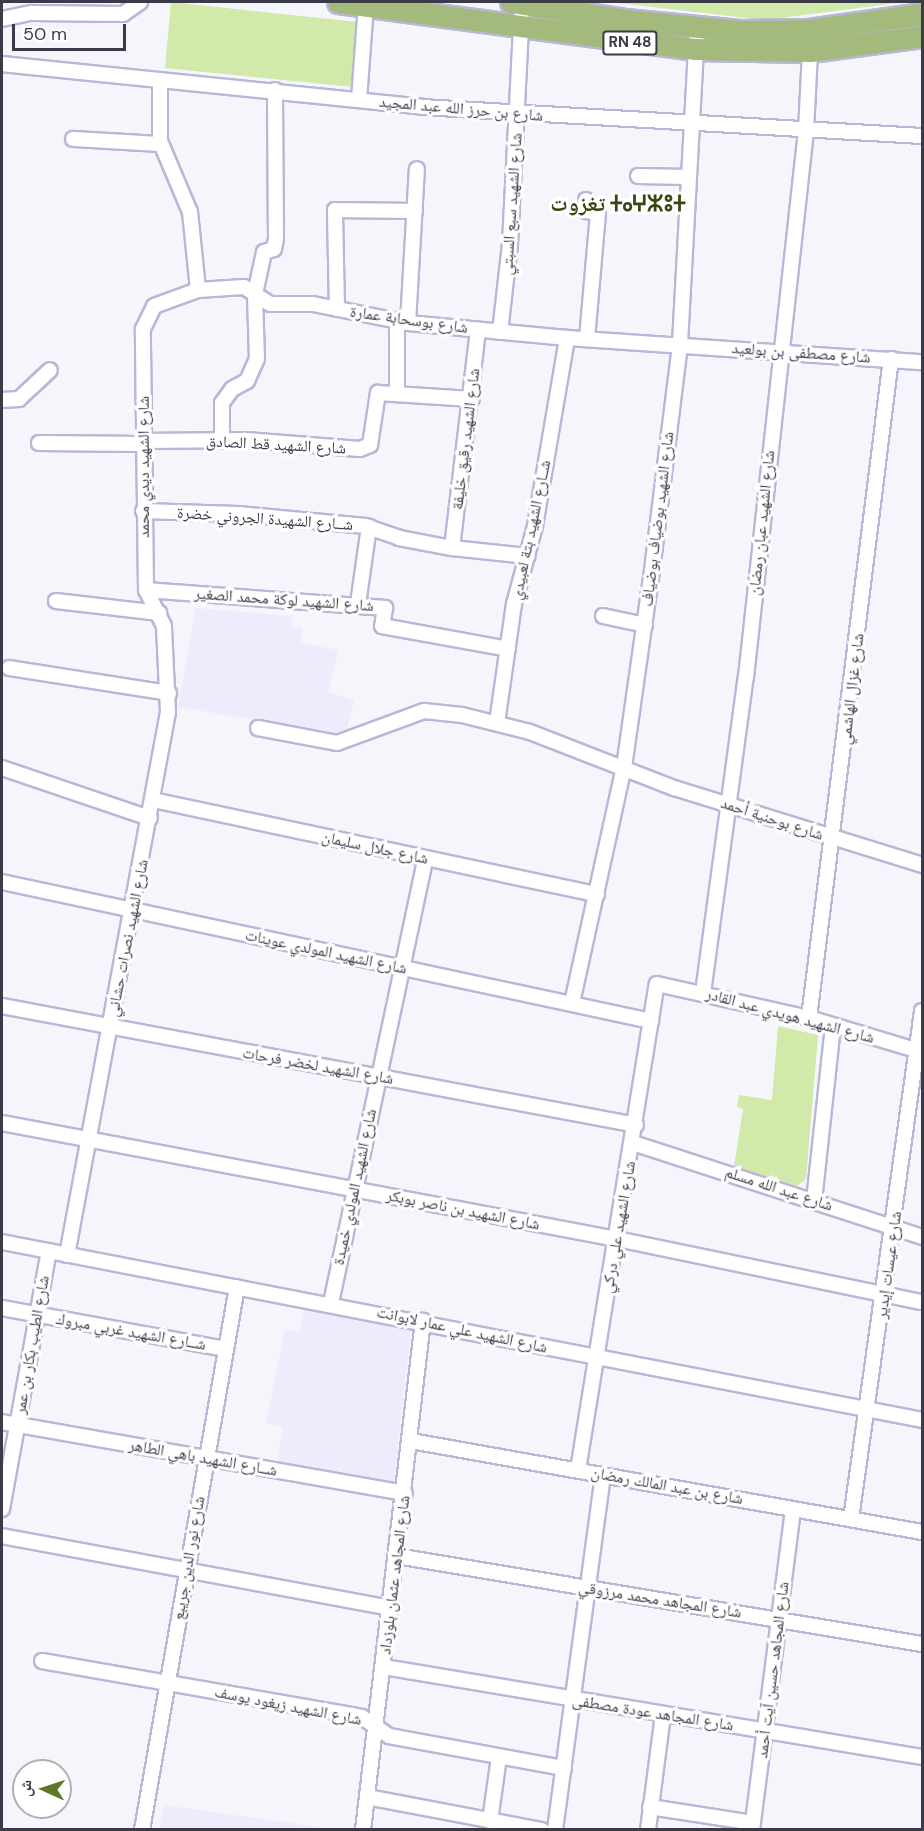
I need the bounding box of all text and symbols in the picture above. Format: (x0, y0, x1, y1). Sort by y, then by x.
scale bar (15, 12, 129, 50)
text: 50 m (23, 22, 67, 46)
road number: RN 48 (602, 31, 658, 55)
street label: شارع بن حرز الله عبد المجيد (378, 92, 544, 126)
street label: شارع الشهيد سبع السبتي (497, 132, 527, 276)
district label: تغزوت ⵜⴰⵖⵣⵓⵜ (550, 191, 686, 217)
street label: شارع بوسحابة عمارة (349, 302, 469, 338)
street label: شارع مصطفى بن بولعيد (731, 339, 871, 367)
street label: شارع الشهيد رقيق خليفة (448, 367, 484, 511)
street label: شارع الشهيد ديدي محمد (134, 396, 154, 538)
street label: شارع الشهيد بوضياف بوضياف (638, 430, 678, 608)
street label: شارع الشهيد قط الصادق (205, 432, 347, 458)
street label: شارع الشهيد عبان رمضان (745, 449, 779, 597)
street label: شــارع الشهيد بتة لعبيدي (507, 458, 555, 602)
street label: شــارع الشهيدة الجروني خضرة (176, 503, 354, 535)
street label: شارع الشهيد لوكة محمد الصغير (194, 584, 374, 616)
street label: شارع غزال الهاشمي (836, 632, 868, 746)
street label: شارع بوحنية أحمد (718, 793, 826, 845)
street label: شارع جلال سليمان (320, 827, 430, 869)
street label: شارع الشهيد نصرات حشاني (103, 858, 153, 1018)
street label: شارع الشهيد المولدي عوينات (243, 925, 409, 979)
street label: شارع الشهيد هويدي عبد القادر (704, 984, 876, 1048)
street label: شارع الشهيد لخضر فرحات (241, 1043, 395, 1089)
street label: شارع الشهيد المولدي خميدة (329, 1107, 381, 1267)
street label: شارع الشهيد علي دركي (598, 1159, 640, 1295)
street label: شارع عبد الله مسلم (723, 1163, 835, 1215)
street label: شارع الشهيد بن ناصر بوبكر (385, 1186, 541, 1234)
street label: شارع عيسات إيدير (872, 1210, 906, 1320)
street label: شارع الطيب بكار بن عمر (10, 1274, 54, 1416)
street label: شارع الشهيد علي عمار لابوانت (375, 1303, 549, 1357)
street label: شــارع الشهيد غربي مبروك (55, 1309, 207, 1355)
street label: شــارع الشهيد باهي الطاهر (127, 1435, 279, 1481)
street label: شارع بن عبد المالك رمضان (590, 1463, 744, 1509)
street label: شارع المجاهد عثمان بلوزداد (376, 1494, 414, 1656)
street label: شارع نور الدين جريبع (169, 1495, 209, 1621)
street label: شارع المجاهد محمد مرزوقي (577, 1578, 743, 1622)
street label: شارع المجاهد حسين آيت أحمد (753, 1580, 793, 1760)
street label: شارع الشهيد زيغود يوسف (213, 1682, 363, 1730)
street label: شارع المجاهد عودة مصطفى (571, 1691, 735, 1735)
north arrow (12, 1759, 72, 1819)
text: ش (15, 1779, 36, 1797)

